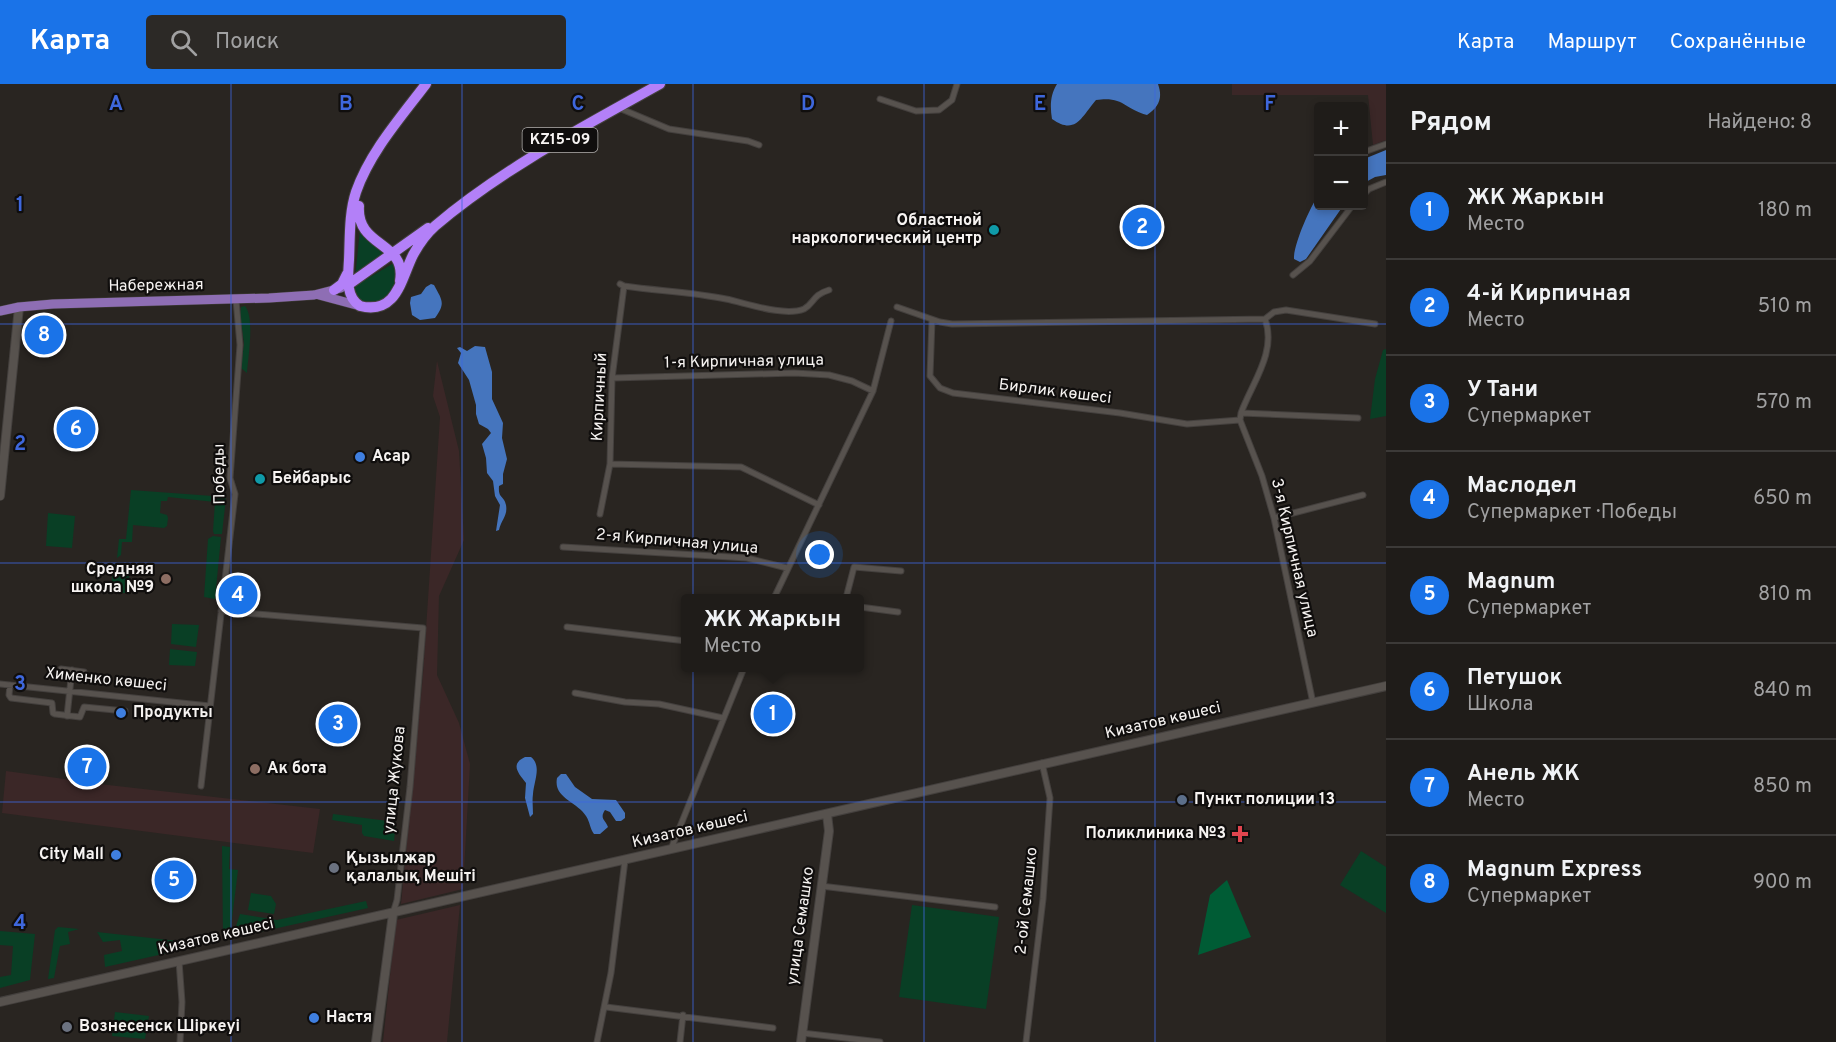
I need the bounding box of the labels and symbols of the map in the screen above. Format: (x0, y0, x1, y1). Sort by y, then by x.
text: A (109, 92, 123, 118)
text: B (339, 92, 353, 118)
text: C (572, 92, 584, 118)
text: D (801, 92, 815, 118)
text: E (1034, 92, 1046, 118)
text: F (1264, 92, 1276, 118)
road number: KZ15-09 (522, 128, 598, 152)
text: 1 (16, 193, 24, 219)
pin: 2 (1122, 204, 1162, 250)
place label: Областной наркологический центр (791, 211, 982, 249)
marker: Областной наркологический центр (987, 223, 1001, 237)
street label: Набережная (108, 275, 204, 297)
pin: 8 (24, 312, 63, 358)
street label: 1-я Кирпичная улица (664, 351, 824, 373)
street label: Кирпичный (588, 352, 612, 442)
street label: Бирлик көшесі (998, 375, 1112, 409)
pin: 6 (56, 406, 96, 452)
text: 2 (14, 432, 26, 458)
street label: Победы (209, 443, 231, 505)
place label: Асар (372, 447, 410, 467)
marker: Асар (353, 450, 367, 464)
place label: Бейбарыс (272, 469, 351, 489)
marker: Бейбарыс (253, 472, 267, 486)
street label: 3-я Кирпичная улица (1266, 477, 1322, 639)
street label: 2-я Кирпичная улица (595, 525, 759, 559)
your location (805, 540, 834, 569)
place label: Средняя школа №9 (71, 560, 154, 598)
marker: Средняя школа №9 (159, 572, 173, 586)
pin: 4 (218, 572, 258, 618)
street label: Хименко көшесі (44, 664, 168, 696)
text: 3 (14, 672, 26, 698)
pin: 1 (754, 692, 792, 736)
street label: Кизатов көшесі (1103, 698, 1223, 744)
pin: 3 (318, 702, 358, 746)
place label: Продукты (133, 703, 213, 723)
marker: Продукты (114, 706, 128, 720)
street label: улица Жукова (379, 725, 411, 835)
pin: 7 (68, 744, 106, 790)
place label: Ак бота (267, 759, 327, 779)
marker: Ак бота (248, 762, 262, 776)
place label: Пункт полиции 13 (1194, 790, 1335, 810)
marker: Пункт полиции 13 (1175, 793, 1189, 807)
street label: Кизатов көшесі (630, 807, 750, 853)
place label: Поликлиника №3 (1085, 824, 1226, 844)
marker: Поликлиника №3 (1231, 825, 1249, 843)
place label: City Mall (39, 845, 104, 865)
street label: 2-ой Семашко (1011, 846, 1043, 956)
marker: City Mall (109, 848, 123, 862)
place label: Қызылжар қалалық Мешіті (346, 849, 476, 887)
pin: 5 (154, 858, 194, 902)
marker: Қызылжар қалалық Мешіті (327, 861, 341, 875)
street label: улица Семашко (783, 865, 819, 987)
text: 4 (14, 911, 26, 937)
street label: Кизатов көшесі (156, 914, 276, 960)
place label: Настя (326, 1008, 372, 1028)
marker: Настя (307, 1011, 321, 1025)
place label: Вознесенск Шіркеуі (79, 1017, 240, 1037)
marker: Вознесенск Шіркеуі (60, 1020, 74, 1034)

